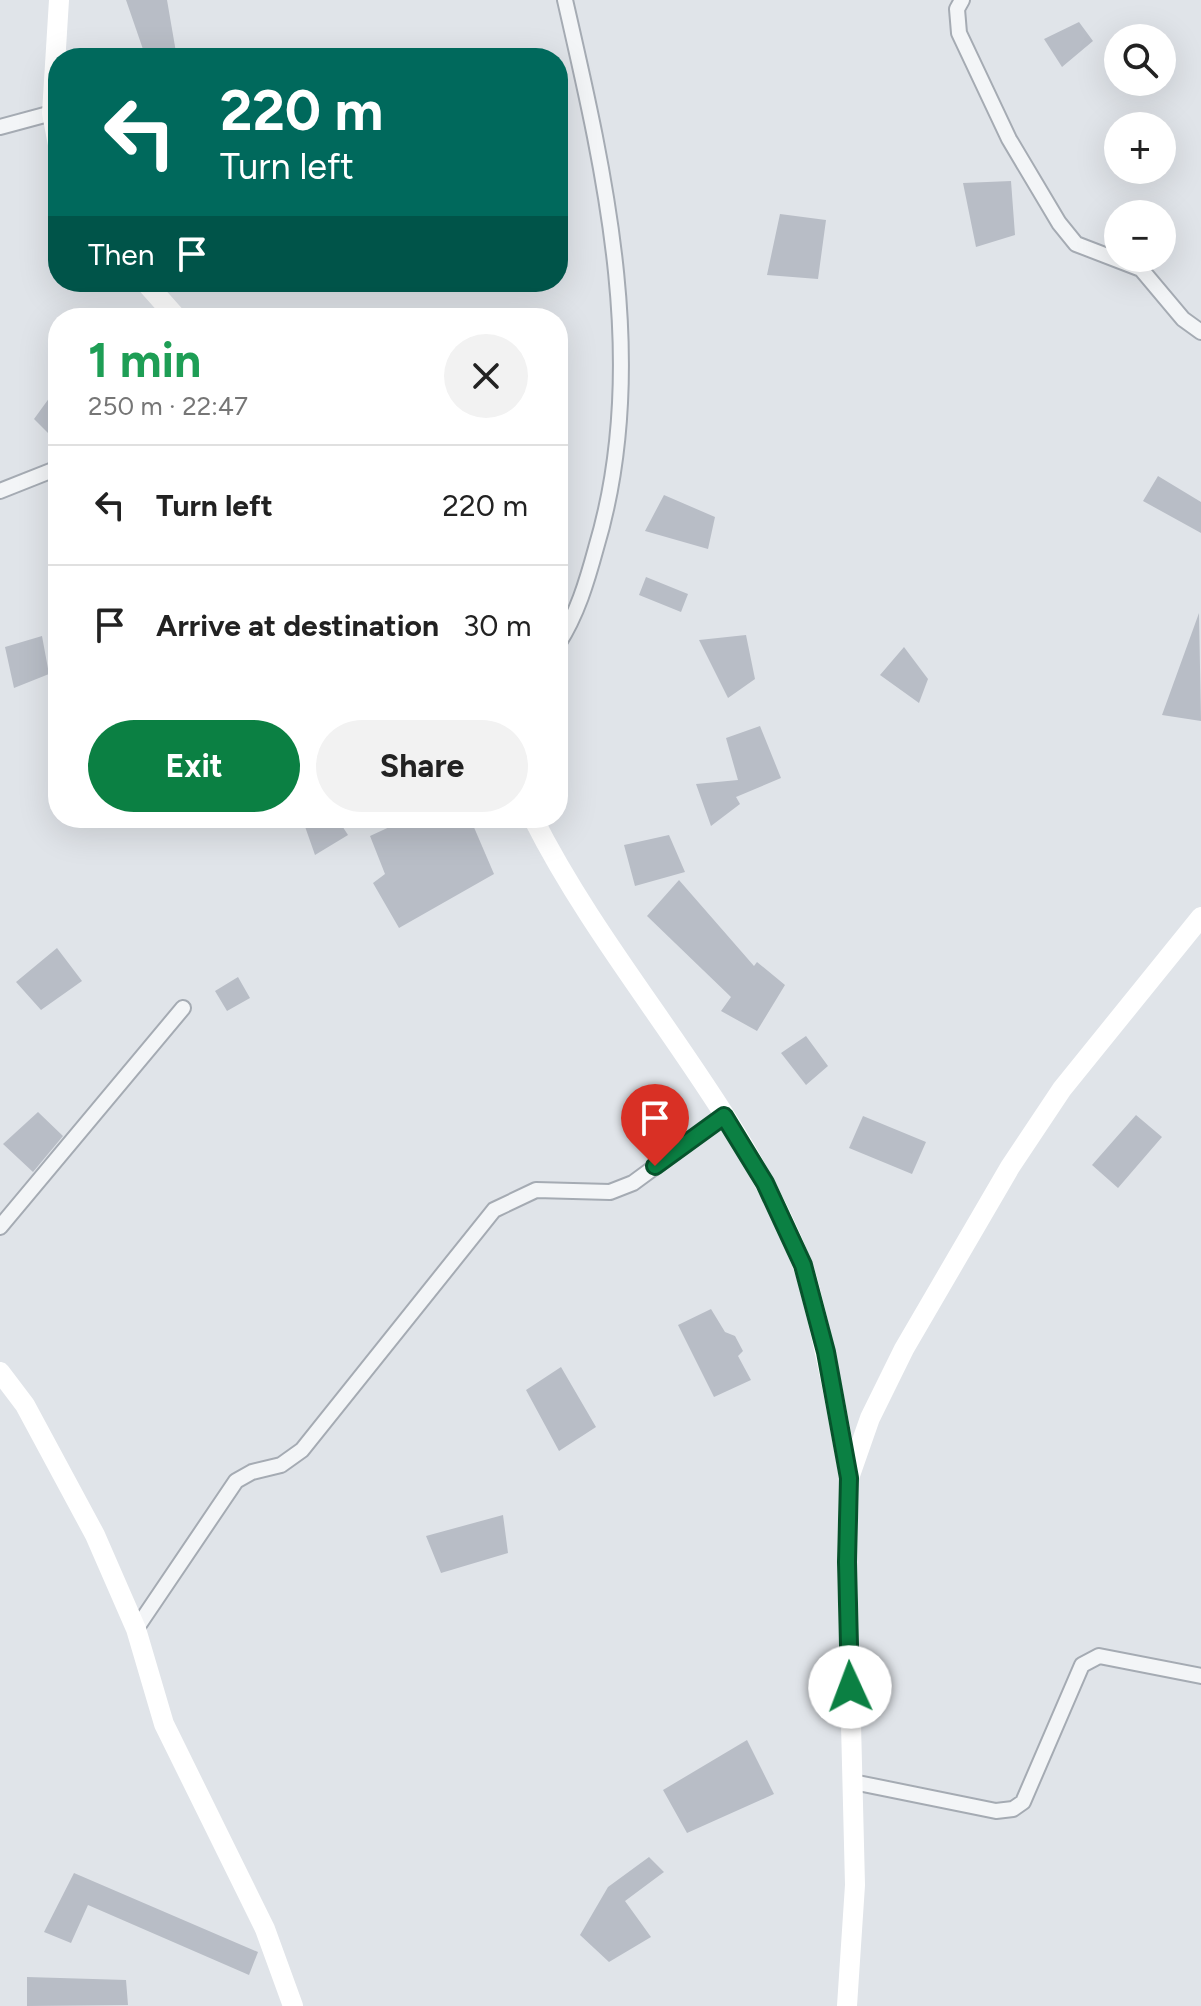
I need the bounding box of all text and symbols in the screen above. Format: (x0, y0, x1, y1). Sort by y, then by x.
map controls (1104, 24, 1176, 272)
button: search (1104, 24, 1176, 96)
text: 220 m (220, 77, 383, 144)
icon: left (88, 80, 192, 184)
button: + (1104, 112, 1176, 184)
text: Turn left (220, 145, 354, 188)
button: − (1104, 200, 1176, 272)
icon: arrive (170, 232, 214, 276)
text: Then (88, 236, 154, 273)
text: 1 min (88, 331, 201, 389)
button: close (444, 334, 528, 418)
text: 250 m · 22:47 (88, 390, 248, 422)
icon: left (88, 483, 132, 527)
text: Turn left (156, 487, 273, 524)
text: 220 m (442, 487, 528, 524)
icon: arrive (88, 603, 132, 647)
text: Arrive at destination (156, 607, 439, 644)
text: 30 m (463, 607, 531, 644)
button: Exit (88, 720, 300, 812)
button: Share (316, 720, 528, 812)
pin (621, 1084, 689, 1166)
icon: arrive (633, 1096, 677, 1140)
position arrow (808, 1645, 892, 1729)

